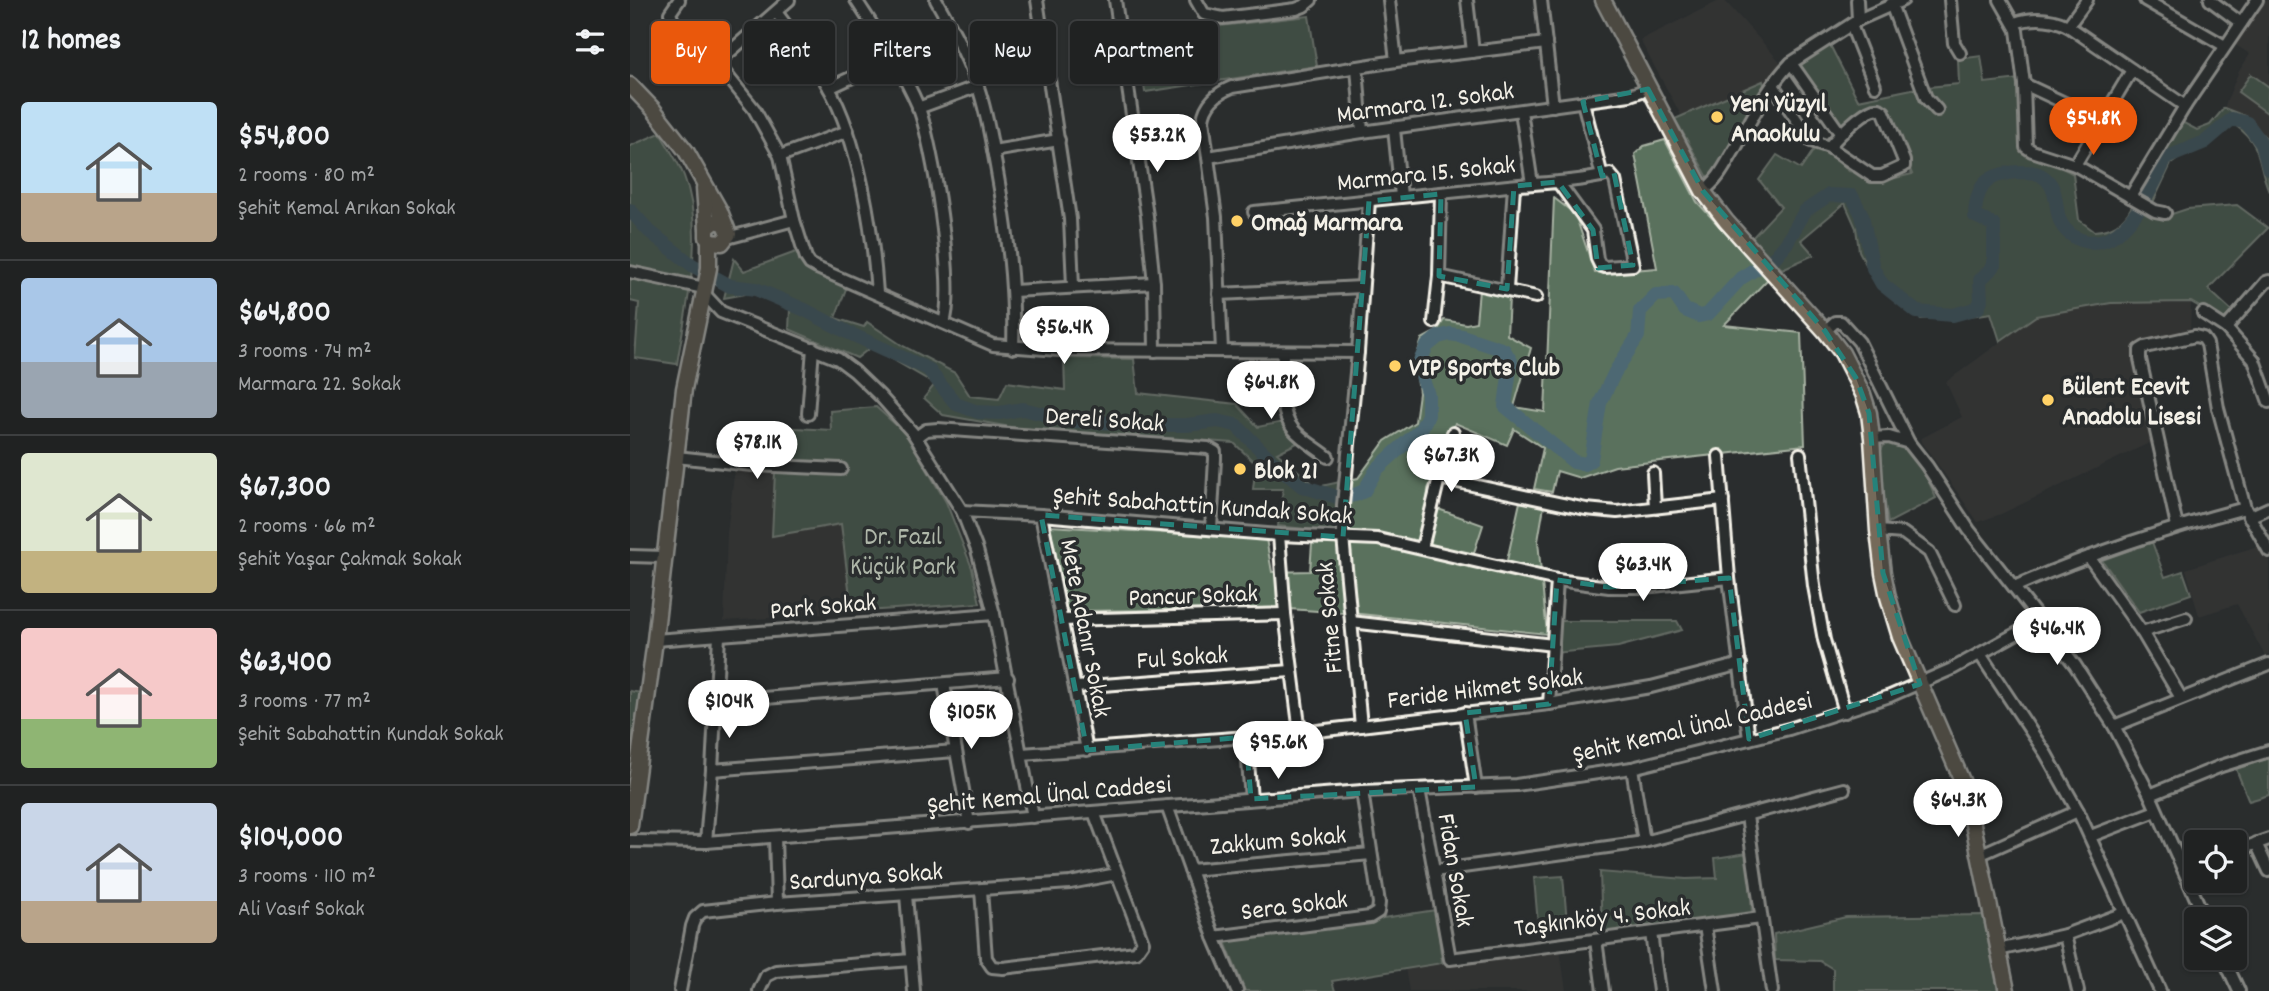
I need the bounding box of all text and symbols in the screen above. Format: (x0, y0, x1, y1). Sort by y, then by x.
text: 12 homes (21, 21, 121, 64)
chip: Buy (651, 21, 730, 84)
chip: Rent (744, 21, 835, 84)
chip: Filters (849, 21, 956, 84)
chip: New (970, 21, 1056, 84)
chip: Apartment (1070, 21, 1218, 84)
icon: filters (571, 23, 609, 61)
street label: Marmara 12. Sokak (1334, 74, 1517, 135)
place label: Yeni Yüzyıl Anaokulu (1730, 87, 1828, 154)
pin: $54.8K (2036, 97, 2150, 157)
text: $54.8K (2065, 103, 2121, 136)
marker: Yeni Yüzyıl Anaokulu (1709, 109, 1725, 125)
pin: $53.2K (1100, 114, 1214, 174)
text: $54,800 (238, 117, 330, 160)
text: $53.2K (1128, 120, 1186, 153)
icon: home (77, 130, 161, 214)
street label: Marmara 15. Sokak (1335, 148, 1518, 203)
text: 2 rooms · 80 m² (238, 160, 375, 193)
text: Şehit Kemal Arıkan Sokak (238, 193, 456, 226)
place label: Omağ Marmara (1251, 206, 1403, 243)
marker: Omağ Marmara (1229, 213, 1245, 229)
text: $64,800 (238, 293, 331, 336)
icon: home (77, 306, 161, 390)
pin: $56.4K (1007, 306, 1121, 366)
text: $56.4K (1035, 312, 1093, 345)
text: 3 rooms · 74 m² (238, 336, 372, 369)
place label: VIP Sports Club (1409, 351, 1560, 388)
marker: VIP Sports Club (1387, 358, 1403, 374)
pin: $64.8K (1214, 362, 1328, 421)
text: $64.8K (1243, 367, 1299, 400)
text: Marmara 22. Sokak (238, 369, 401, 402)
place label: Bülent Ecevit Anadolu Lisesi (2062, 370, 2201, 437)
marker: Bülent Ecevit Anadolu Lisesi (2040, 392, 2056, 408)
street label: Dereli Sokak (1044, 399, 1166, 444)
pin: $78.1K (700, 421, 814, 481)
text: $78.1K (732, 427, 782, 460)
pin: $67.3K (1394, 434, 1508, 494)
text: $67.3K (1423, 440, 1479, 473)
place label: Blok 21 (1254, 454, 1318, 491)
marker: Blok 21 (1232, 461, 1248, 477)
text: $67,300 (238, 468, 331, 511)
street label: Şehit Sabahattin Kundak Sokak (1052, 479, 1354, 536)
icon: home (77, 481, 161, 565)
text: 2 rooms · 66 m² (238, 511, 376, 544)
park label: Dr. Fazıl Küçük Park (850, 520, 956, 587)
street label: Mete Adanır Sokak (1048, 536, 1119, 721)
text: Şehit Yaşar Çakmak Sokak (238, 544, 462, 577)
pin: $63.4K (1586, 544, 1700, 603)
text: $63.4K (1614, 549, 1672, 582)
street label: Fitne Sokak (1308, 560, 1355, 675)
street label: Pancur Sokak (1128, 577, 1259, 618)
street label: Park Sokak (768, 585, 878, 632)
pin: $46.4K (2000, 608, 2114, 667)
text: $46.4K (2029, 613, 2085, 646)
street label: Ful Sokak (1135, 638, 1229, 681)
text: $63,400 (238, 643, 332, 686)
icon: home (77, 656, 161, 740)
street label: Feride Hikmet Sokak (1385, 660, 1586, 721)
pin: $104K (680, 680, 778, 740)
street label: Şehit Kemal Ünal Caddesi (1569, 684, 1816, 775)
text: 3 rooms · 77 m² (238, 686, 371, 719)
text: $104K (704, 686, 754, 719)
pin: $105K (922, 692, 1020, 751)
text: $105K (946, 697, 996, 730)
text: Şehit Sabahattin Kundak Sokak (238, 719, 504, 752)
pin: $95.6K (1221, 722, 1335, 781)
text: $95.6K (1249, 727, 1307, 760)
street label: Şehit Kemal Ünal Caddesi (926, 767, 1173, 826)
pin: $64.3K (1901, 780, 2015, 839)
text: $64.3K (1929, 785, 1987, 818)
street label: Fidan Sokak (1425, 811, 1482, 931)
text: $104,000 (238, 818, 343, 861)
street label: Zakkum Sokak (1209, 818, 1348, 867)
map controls (2184, 830, 2247, 970)
button: locate (2184, 830, 2247, 893)
icon: home (77, 831, 161, 915)
street label: Sardunya Sokak (788, 855, 944, 902)
text: 3 rooms · 110 m² (238, 861, 376, 894)
street label: Sera Sokak (1239, 883, 1350, 932)
street label: Taşkınköy 4. Sokak (1512, 890, 1693, 949)
text: Ali Vasıf Sokak (238, 894, 365, 927)
button: layers (2184, 907, 2247, 970)

